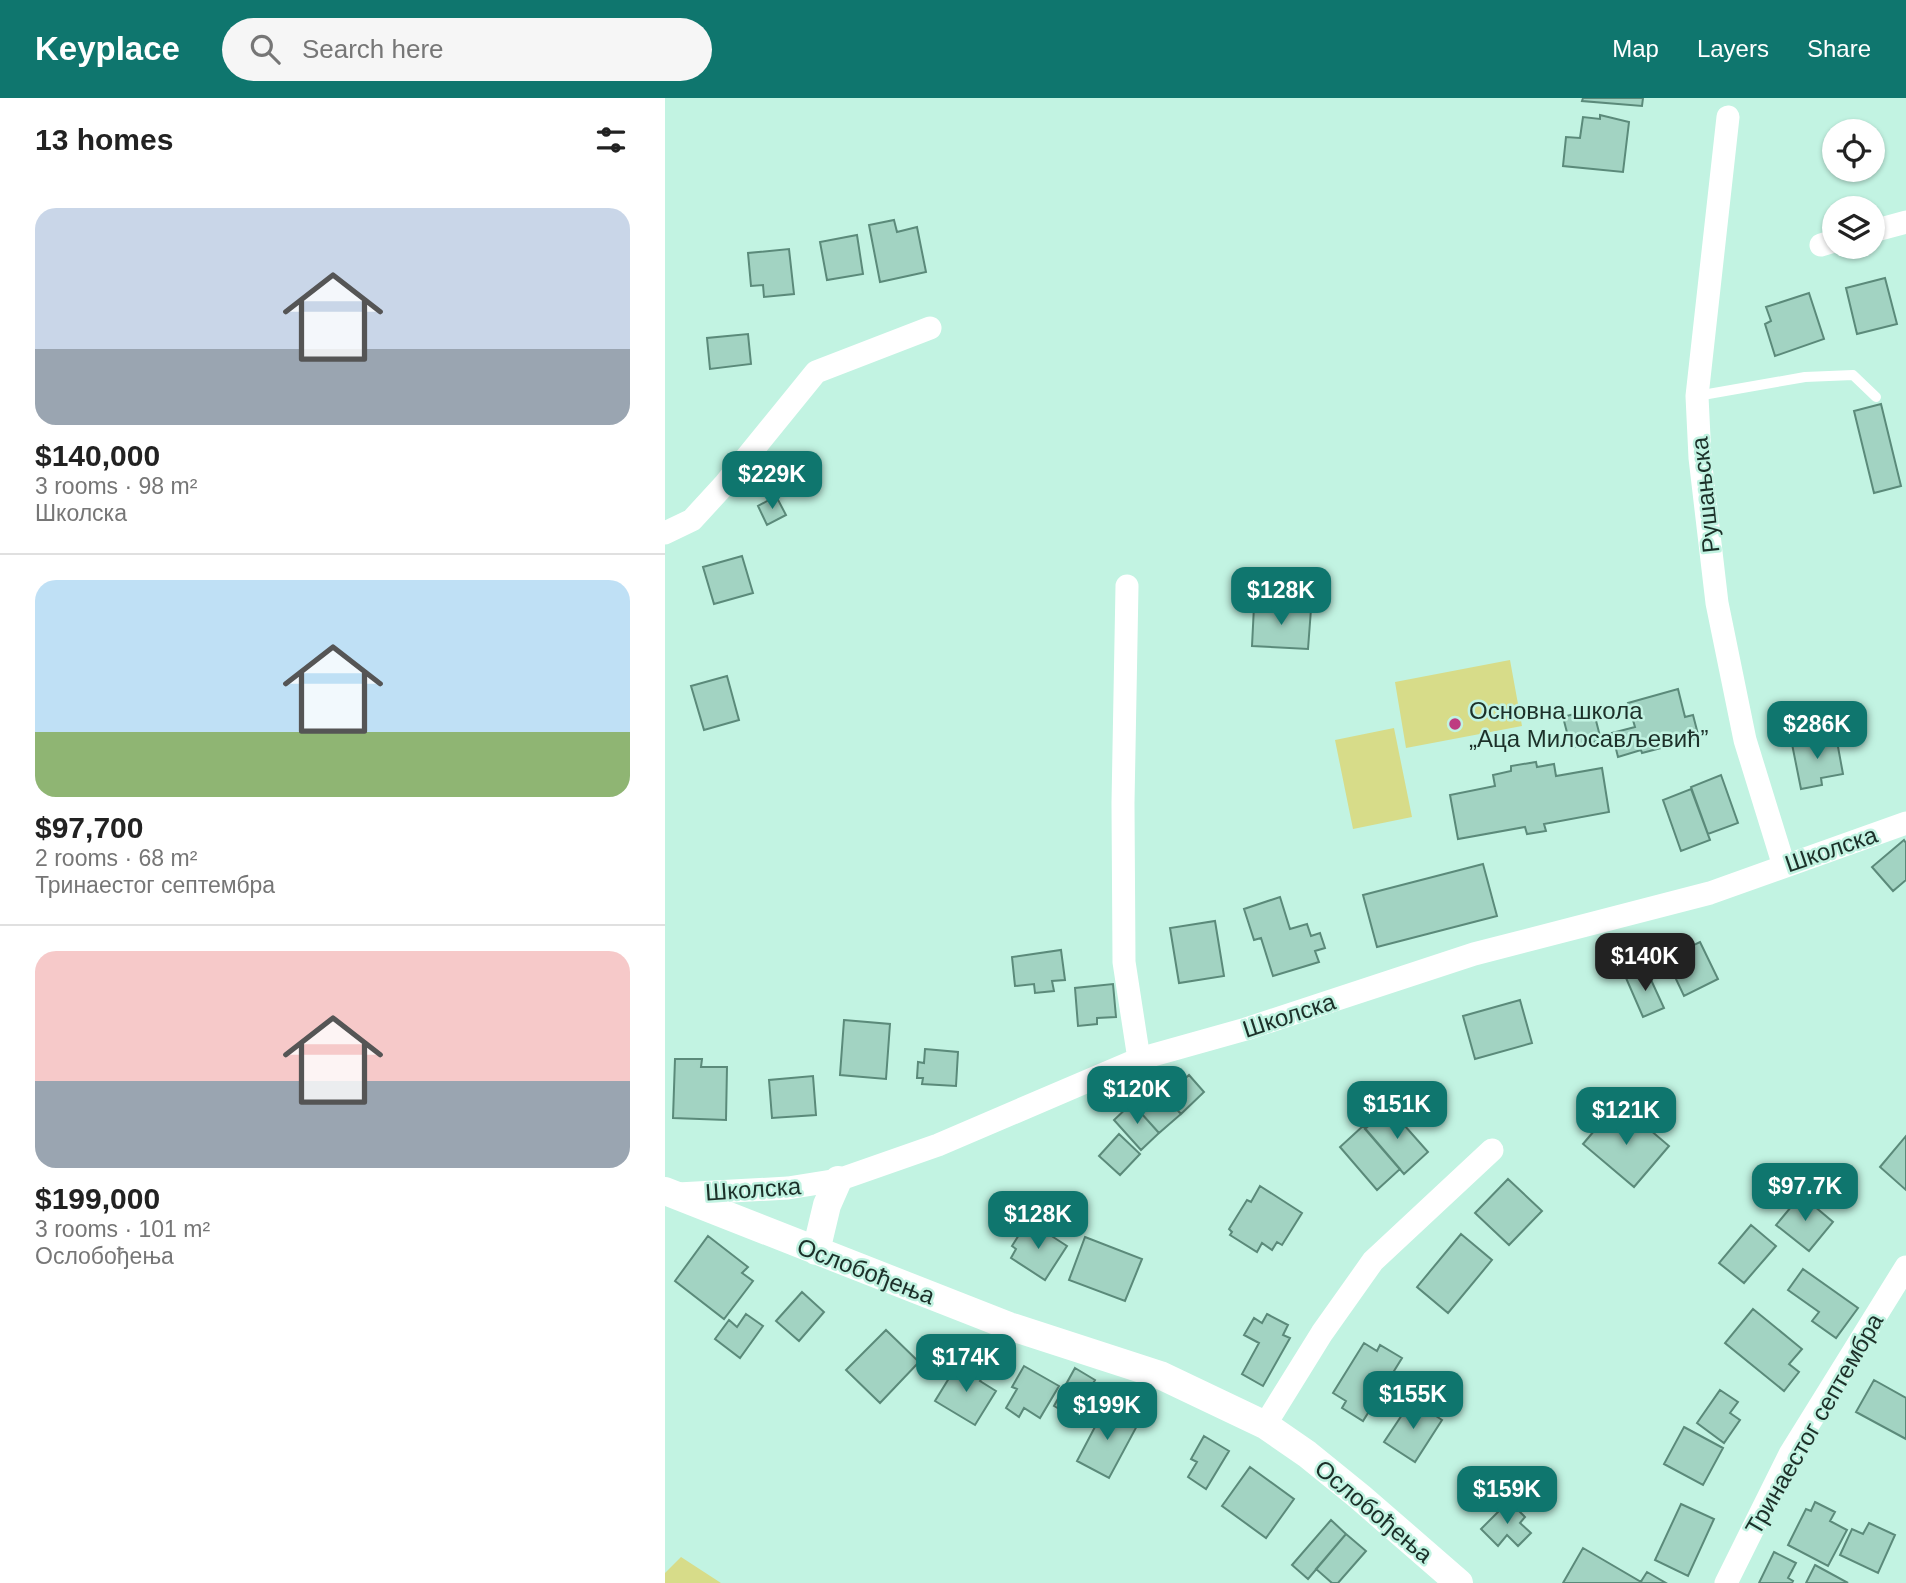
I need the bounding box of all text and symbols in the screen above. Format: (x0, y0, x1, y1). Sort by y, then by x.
search box (222, 18, 712, 81)
text: Keyplace (35, 30, 180, 67)
icon: search (246, 30, 284, 68)
text: Search here (302, 34, 444, 64)
text: Map (1612, 35, 1659, 62)
text: Layers (1697, 35, 1769, 62)
text: Share (1807, 35, 1871, 62)
map controls (1822, 119, 1885, 259)
button: locate (1822, 119, 1885, 182)
icon: filters (592, 121, 630, 159)
text: 13 homes (35, 123, 173, 156)
button: layers (1822, 196, 1885, 259)
icon: home (270, 254, 396, 380)
street label: Рушањска (1685, 435, 1725, 554)
text: $140,000 (35, 439, 160, 472)
pin: $229K (723, 452, 821, 511)
text: $229K (738, 461, 806, 487)
text: 3 rooms · 98 m² (35, 473, 197, 499)
text: Школска (35, 500, 127, 526)
pin: $128K (1232, 568, 1330, 627)
text: $128K (1247, 577, 1315, 603)
icon: home (270, 626, 396, 752)
place label: Основна школа „Аца Милосављевић” (1469, 697, 1708, 752)
pin: $286K (1768, 702, 1866, 761)
text: $286K (1783, 711, 1851, 737)
marker: Основна школа „Аца Милосављевић” (1447, 716, 1463, 732)
text: $97,700 (35, 811, 143, 844)
street label: Школска (1781, 820, 1881, 877)
text: 2 rooms · 68 m² (35, 845, 197, 871)
text: Тринаестог септембра (35, 872, 275, 898)
pin: $140K (1596, 934, 1694, 993)
text: $140K (1611, 943, 1679, 969)
street label: Школска (1239, 987, 1339, 1043)
icon: home (270, 997, 396, 1123)
pin: $120K (1088, 1066, 1186, 1126)
text: $120K (1103, 1076, 1171, 1102)
pin: $151K (1348, 1082, 1446, 1141)
pin: $121K (1577, 1088, 1675, 1147)
text: $151K (1363, 1091, 1431, 1117)
text: $121K (1592, 1097, 1660, 1123)
pin: $97.7K (1748, 1164, 1862, 1223)
street label: Школска (704, 1172, 802, 1206)
text: $97.7K (1768, 1173, 1842, 1199)
text: $199,000 (35, 1182, 160, 1215)
pin: $128K (989, 1192, 1087, 1251)
text: $128K (1004, 1201, 1072, 1227)
text: 3 rooms · 101 m² (35, 1216, 210, 1242)
street label: Ослобођења (794, 1232, 939, 1310)
text: Ослобођења (35, 1243, 174, 1269)
street label: Тринаестог септембра (1740, 1308, 1889, 1539)
pin: $174K (917, 1334, 1015, 1394)
text: $174K (932, 1344, 1000, 1370)
pin: $155K (1364, 1372, 1462, 1431)
text: $155K (1379, 1381, 1447, 1407)
pin: $199K (1058, 1382, 1156, 1442)
text: $199K (1073, 1392, 1141, 1418)
street label: Ослобођења (1310, 1454, 1439, 1568)
pin: $159K (1458, 1466, 1556, 1526)
text: $159K (1473, 1476, 1541, 1502)

